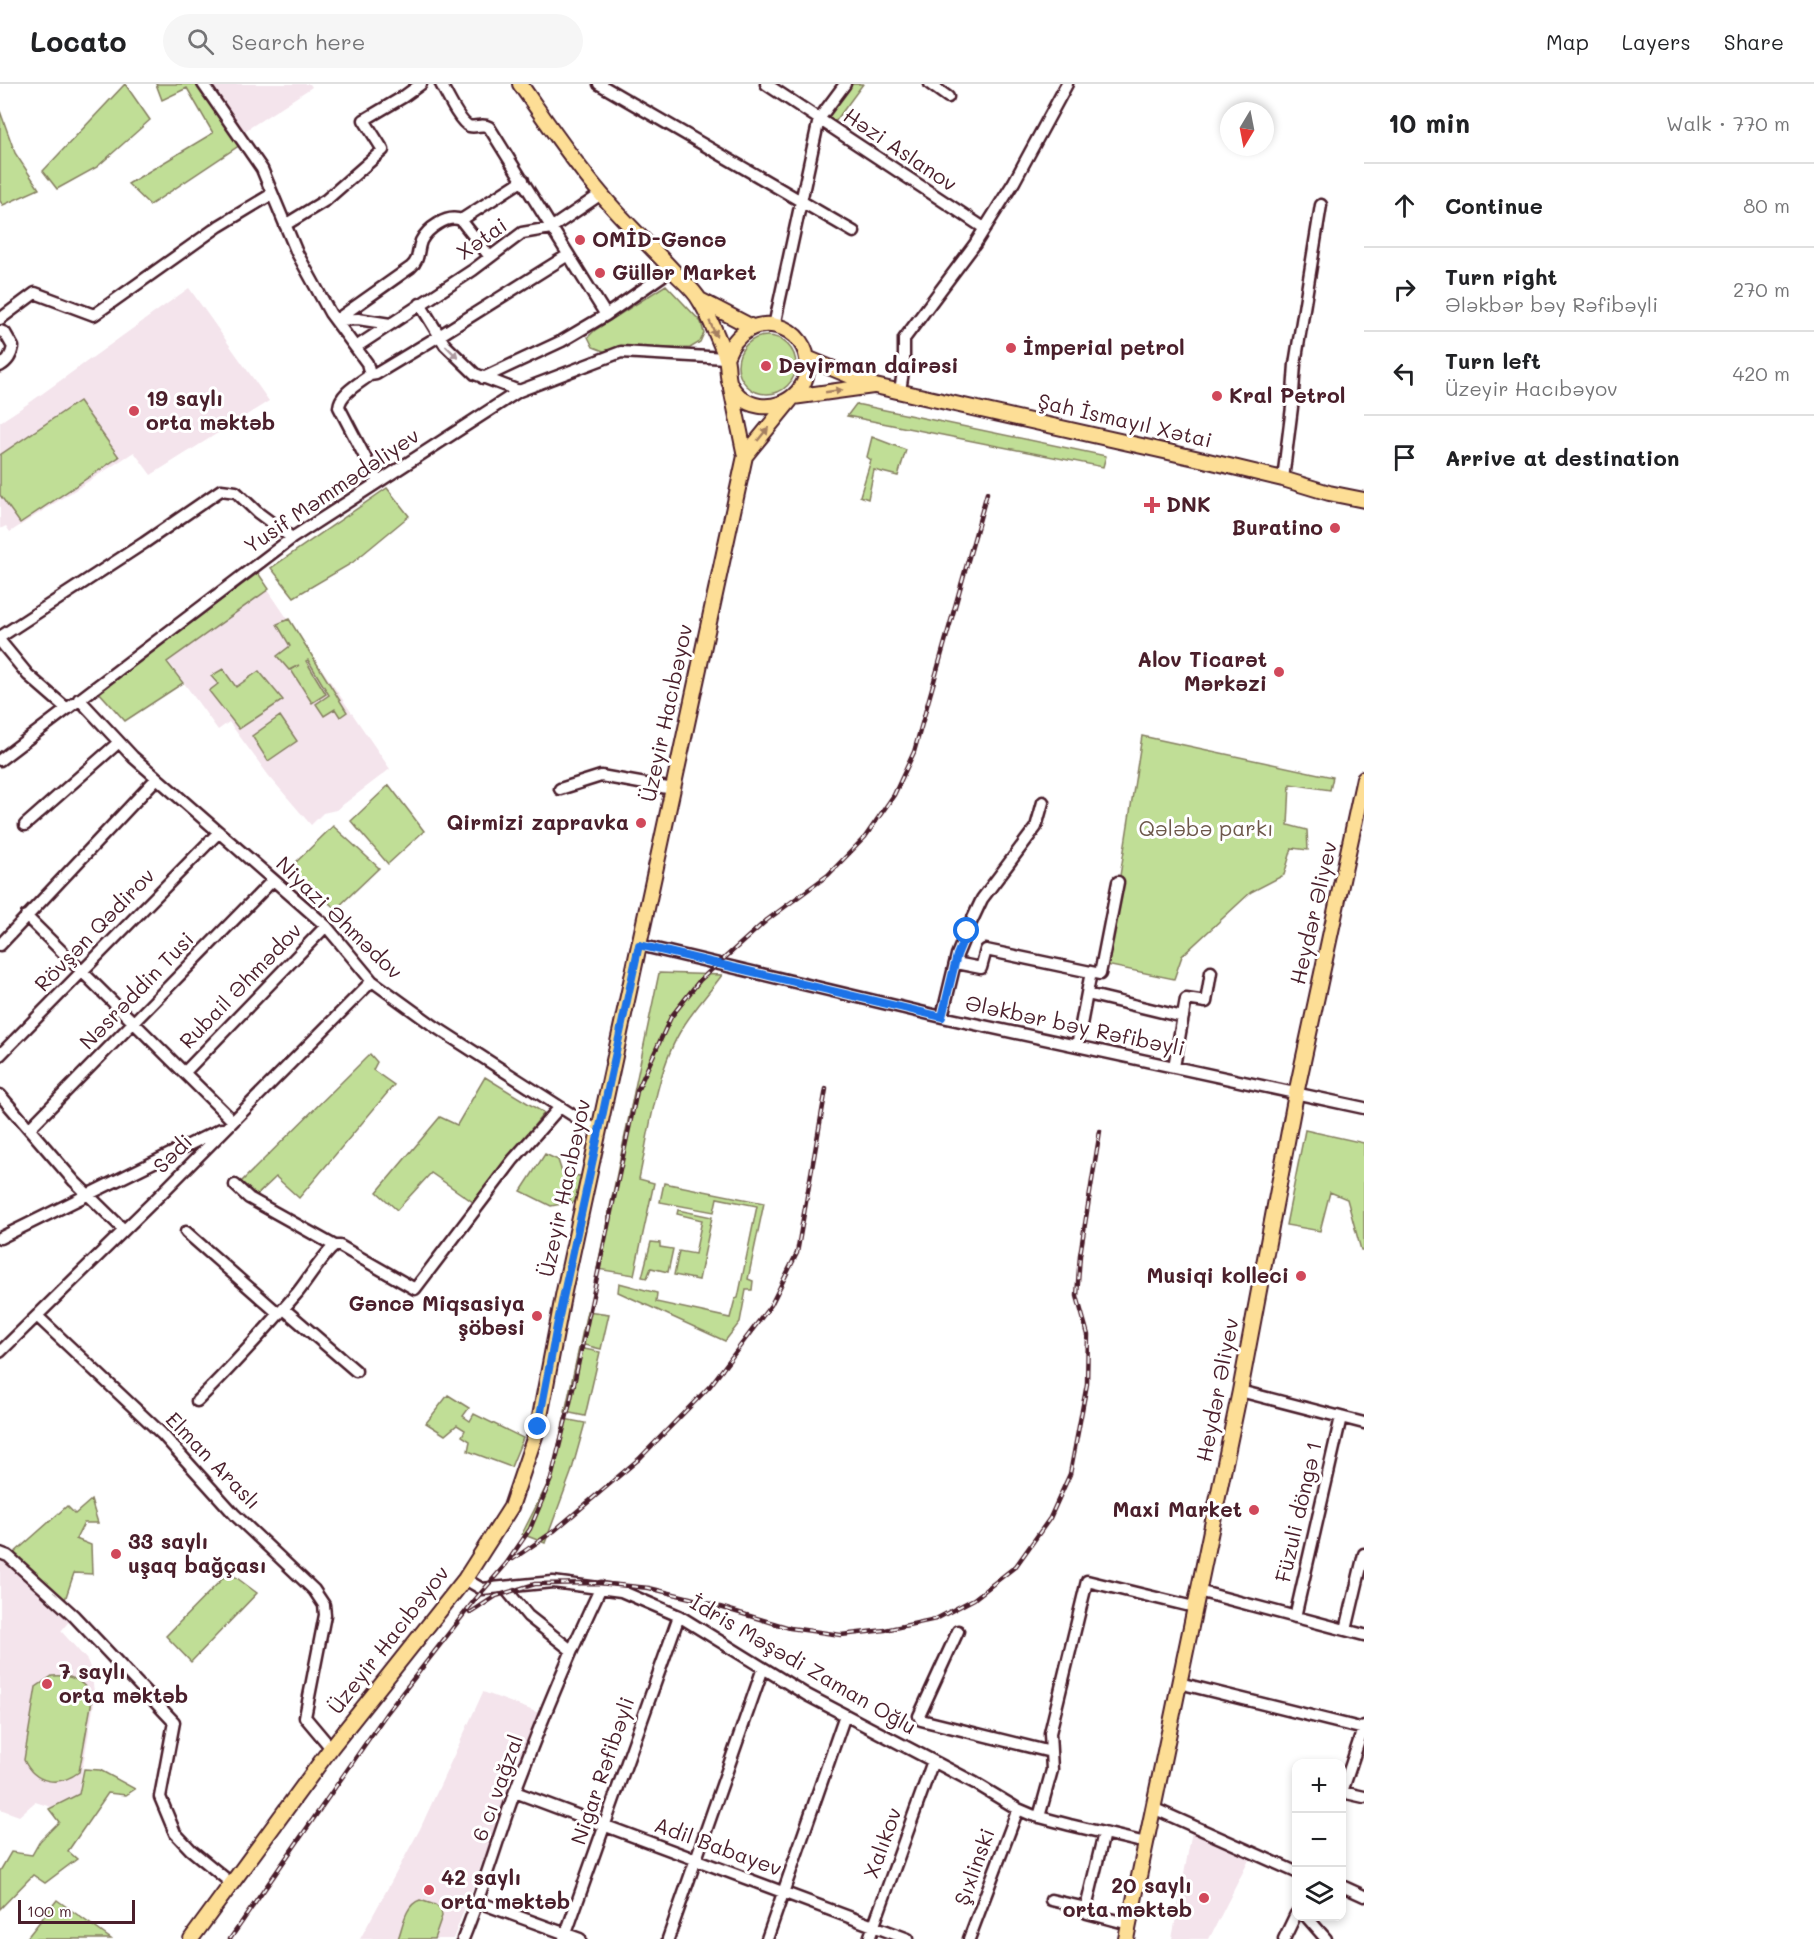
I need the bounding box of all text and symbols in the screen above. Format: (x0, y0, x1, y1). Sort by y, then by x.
search box (163, 14, 583, 68)
text: Locato (30, 23, 127, 59)
icon: search (184, 25, 217, 58)
text: Search here (232, 27, 365, 56)
text: Map (1546, 28, 1589, 55)
text: Layers (1622, 28, 1691, 55)
text: Share (1724, 28, 1784, 55)
street label: Həzi Aslanov (839, 101, 963, 197)
north arrow (1220, 102, 1274, 156)
text: 10 min (1388, 106, 1470, 140)
text: Walk · 770 m (1666, 110, 1790, 136)
icon: ahead (1388, 189, 1421, 222)
text: Continue (1445, 191, 1543, 220)
text: 80 m (1743, 192, 1790, 218)
street label: Xətai (451, 211, 512, 265)
place label: OMİD-Gəncə (592, 225, 726, 252)
marker: OMİD-Gəncə (573, 233, 587, 247)
place label: Güllər Market (612, 258, 757, 285)
text: Turn right (1445, 262, 1557, 291)
marker: Güllər Market (593, 266, 607, 280)
icon: right (1388, 273, 1421, 306)
text: 270 m (1733, 276, 1790, 302)
text: Ələkbər bəy Rəfibəyli (1445, 291, 1658, 317)
one-way arrow (708, 321, 718, 339)
place label: İmperial petrol (1023, 333, 1185, 360)
marker: İmperial petrol (1004, 341, 1018, 355)
one-way arrow (445, 345, 459, 360)
text: Turn left (1445, 346, 1541, 375)
place label: Dəyirman dairəsi (778, 351, 959, 379)
icon: left (1388, 357, 1421, 390)
marker: Dəyirman dairəsi (759, 359, 773, 373)
text: 420 m (1732, 360, 1790, 386)
text: Üzeyir Hacıbəyov (1445, 375, 1618, 401)
place label: Kral Petrol (1229, 381, 1345, 408)
place label: 19 saylı orta məktəb (146, 384, 275, 435)
street label: Şah İsmayıl Xətai (1036, 386, 1215, 453)
one-way arrow (825, 387, 844, 396)
marker: Kral Petrol (1210, 389, 1224, 403)
marker: 19 saylı orta məktəb (127, 404, 141, 418)
street label: Yusif Məmmədəliyev (238, 421, 424, 559)
one-way arrow (757, 426, 770, 442)
icon: arrive (1388, 441, 1421, 474)
text: Arrive at destination (1445, 443, 1680, 472)
place label: DNK (1166, 490, 1211, 517)
marker: DNK (1143, 496, 1161, 514)
place label: Buratino (1232, 513, 1323, 540)
marker: Buratino (1328, 521, 1342, 535)
street label: Üzeyir Hacıbəyov (633, 621, 698, 804)
place label: Alov Ticarət Mərkəzi (1137, 645, 1267, 696)
marker: Alov Ticarət Mərkəzi (1272, 665, 1286, 679)
place label: Qirmizi zapravka (446, 808, 629, 835)
park label: Qələbə parkı (1138, 814, 1274, 841)
marker: Qirmizi zapravka (634, 816, 648, 830)
street label: Heydər Əliyev (1283, 839, 1342, 987)
street label: Niyazi Əhmədov (271, 850, 409, 984)
street label: Rövşən Qədirov (28, 861, 160, 997)
street label: Rubail Əhmədov (173, 916, 307, 1054)
route start (953, 917, 979, 943)
street label: Nəsrəddin Tusi (73, 925, 199, 1055)
street label: Ələkbər bəy Rəfibəyli (963, 988, 1188, 1061)
street label: Üzeyir Hacıbəyov (531, 1096, 596, 1279)
street label: Sədi (147, 1128, 197, 1178)
place label: Musiqi kolleci (1147, 1261, 1289, 1288)
marker: Musiqi kolleci (1294, 1269, 1308, 1283)
place label: Gəncə Miqsasiya şöbəsi (349, 1289, 525, 1341)
marker: Gəncə Miqsasiya şöbəsi (530, 1309, 544, 1323)
street label: Heydər Əliyev (1189, 1316, 1244, 1464)
street label: Elman Araslı (161, 1405, 267, 1515)
route end (524, 1413, 550, 1439)
street label: Füzuli döngə 1 (1268, 1439, 1327, 1585)
place label: Maxi Market (1112, 1495, 1242, 1522)
marker: Maxi Market (1247, 1503, 1261, 1517)
place label: 33 saylı uşaq bağçası (128, 1527, 267, 1579)
marker: 33 saylı uşaq bağçası (109, 1547, 123, 1561)
street label: Üzeyir Hacıbəyov (321, 1559, 454, 1719)
street label: İdris Məşədi Zaman Oğlu (686, 1588, 922, 1740)
place label: 7 saylı orta məktəb (59, 1657, 188, 1708)
marker: 7 saylı orta məktəb (40, 1677, 54, 1691)
street label: Nigar Rəfibəyli (564, 1693, 640, 1848)
street label: 6 cı vağzal (465, 1730, 528, 1844)
map controls (1292, 1759, 1346, 1921)
button: + (1292, 1759, 1346, 1813)
street label: Xalıkov (856, 1803, 907, 1882)
street label: Adil Babayev (651, 1810, 786, 1881)
button: − (1292, 1813, 1346, 1867)
street label: Şıxlinski (947, 1824, 1000, 1909)
place label: 42 saylı orta məktəb (441, 1863, 570, 1914)
button: layers (1292, 1867, 1346, 1921)
place label: 20 saylı orta məktəb (1063, 1871, 1192, 1922)
marker: 42 saylı orta məktəb (422, 1883, 436, 1897)
marker: 20 saylı orta məktəb (1197, 1891, 1211, 1905)
scale bar (18, 1897, 135, 1924)
text: 100 m (27, 1900, 72, 1921)

